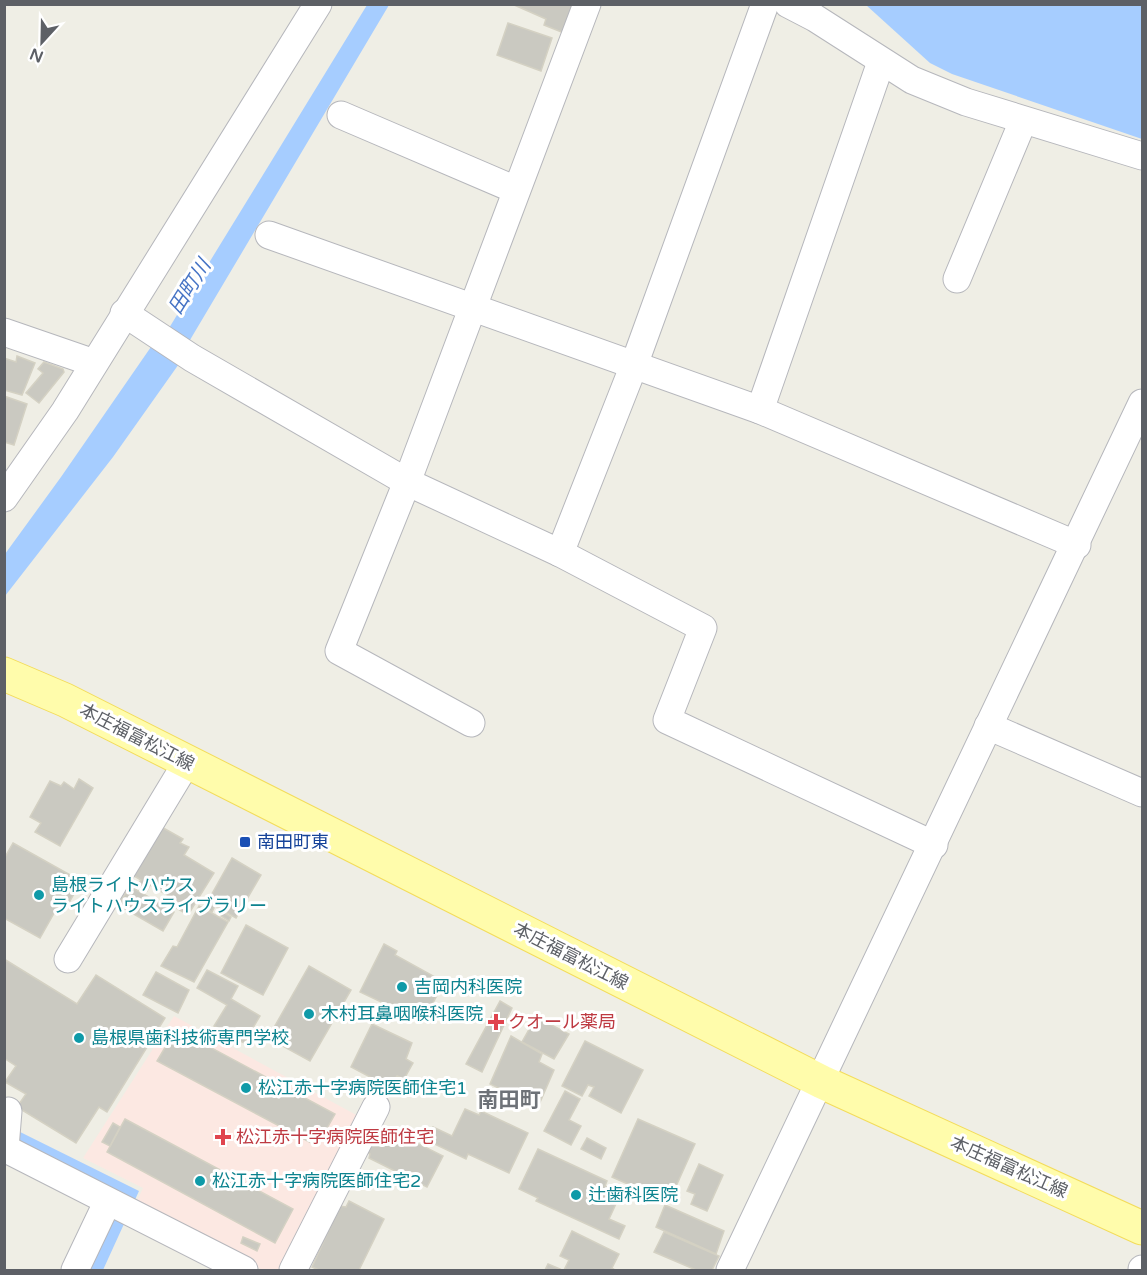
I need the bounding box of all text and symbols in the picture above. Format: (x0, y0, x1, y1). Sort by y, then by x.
north arrow (12, 12, 72, 72)
text: N (27, 43, 46, 67)
water label: 田町川 (164, 254, 217, 319)
street label: 本庄福富松江線 (76, 699, 198, 775)
place label: 南田町東 (257, 831, 329, 853)
marker: 南田町東 (238, 835, 252, 849)
place label: 島根ライトハウス ライトハウスライブラリー (51, 874, 267, 917)
marker: 島根ライトハウス ライトハウスライブラリー (32, 888, 46, 902)
street label: 本庄福富松江線 (510, 918, 632, 994)
place label: 吉岡内科医院 (414, 976, 522, 998)
marker: 吉岡内科医院 (395, 980, 409, 994)
place label: 木村耳鼻咽喉科医院 (321, 1003, 483, 1025)
marker: 木村耳鼻咽喉科医院 (302, 1007, 316, 1021)
place label: クオール薬局 (508, 1011, 616, 1033)
marker: クオール薬局 (489, 1015, 503, 1029)
place label: 島根県歯科技術専門学校 (91, 1027, 289, 1049)
marker: 島根県歯科技術専門学校 (72, 1031, 86, 1045)
place label: 松江赤十字病院医師住宅1 (258, 1077, 467, 1099)
marker: 松江赤十字病院医師住宅1 (239, 1081, 253, 1095)
district label: 南田町 (478, 1088, 541, 1113)
place label: 松江赤十字病院医師住宅 (236, 1126, 434, 1148)
marker: 松江赤十字病院医師住宅 (214, 1128, 232, 1146)
street label: 本庄福富松江線 (947, 1131, 1071, 1203)
place label: 松江赤十字病院医師住宅2 (212, 1170, 421, 1192)
marker: 松江赤十字病院医師住宅2 (193, 1174, 207, 1188)
place label: 辻歯科医院 (588, 1184, 678, 1206)
marker: 辻歯科医院 (569, 1188, 583, 1202)

